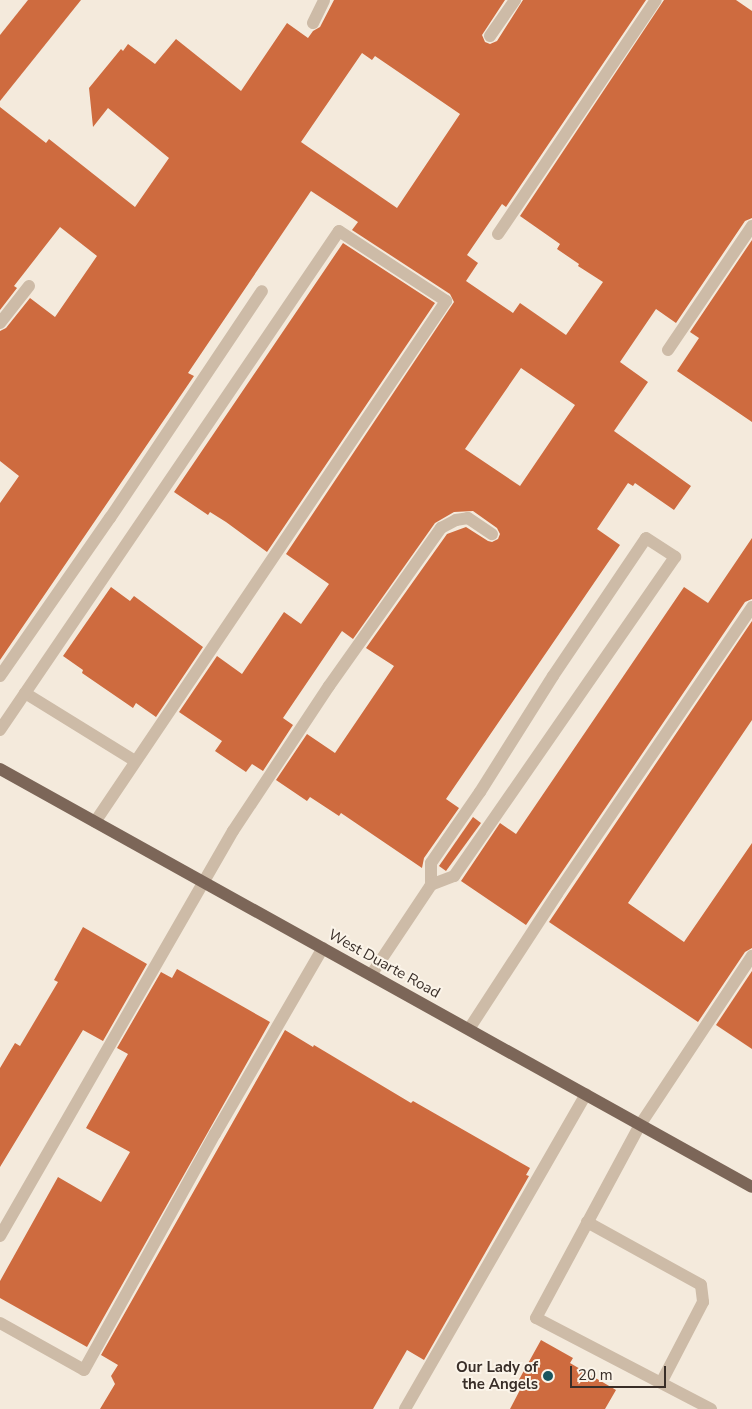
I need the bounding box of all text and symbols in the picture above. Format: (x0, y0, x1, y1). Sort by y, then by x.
street label: West Duarte Road (325, 926, 443, 1002)
scale bar (572, 1356, 668, 1388)
place label: Our Lady of the Angels (456, 1358, 538, 1393)
text: 20 m (578, 1365, 613, 1385)
marker: Our Lady of the Angels (542, 1370, 554, 1382)

